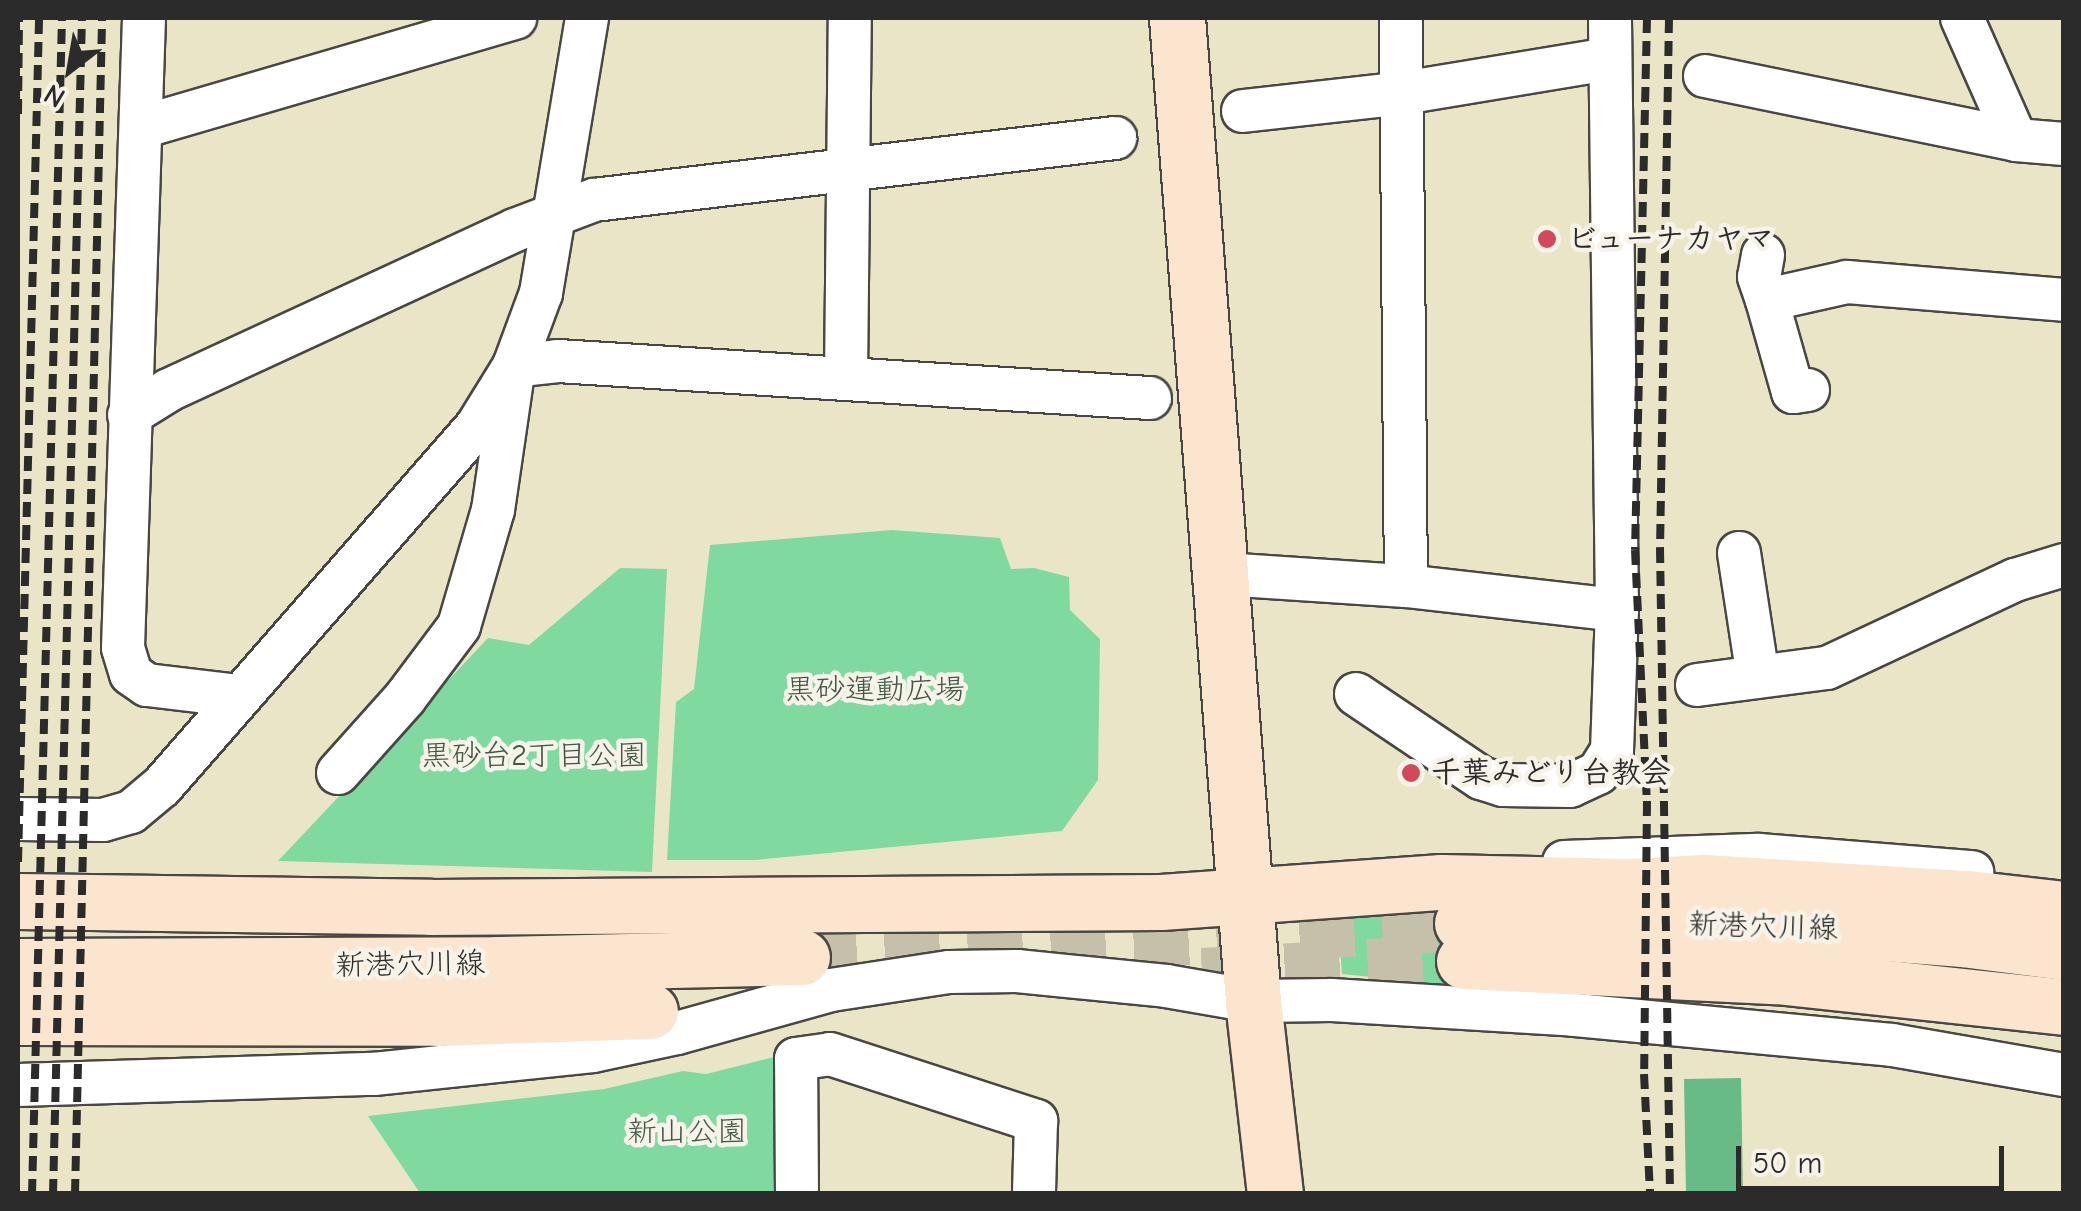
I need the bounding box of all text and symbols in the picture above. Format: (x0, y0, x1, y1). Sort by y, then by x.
north arrow (20, 20, 120, 120)
text: N (38, 77, 71, 114)
place label: ビューナカヤマ (1567, 221, 1776, 257)
marker: ビューナカヤマ (1536, 228, 1558, 250)
park label: 黒砂運動広場 (785, 672, 965, 708)
park label: 黒砂台2丁目公園 (421, 738, 647, 774)
place label: 千葉みどり台教会 (1431, 755, 1671, 791)
marker: 千葉みどり台教会 (1400, 762, 1422, 784)
street label: 新港穴川線 (1687, 906, 1839, 948)
street label: 新港穴川線 (335, 946, 485, 984)
park label: 新山公園 (627, 1114, 747, 1150)
scale bar (1741, 1126, 2008, 1188)
text: 50 m (1753, 1146, 1822, 1181)

